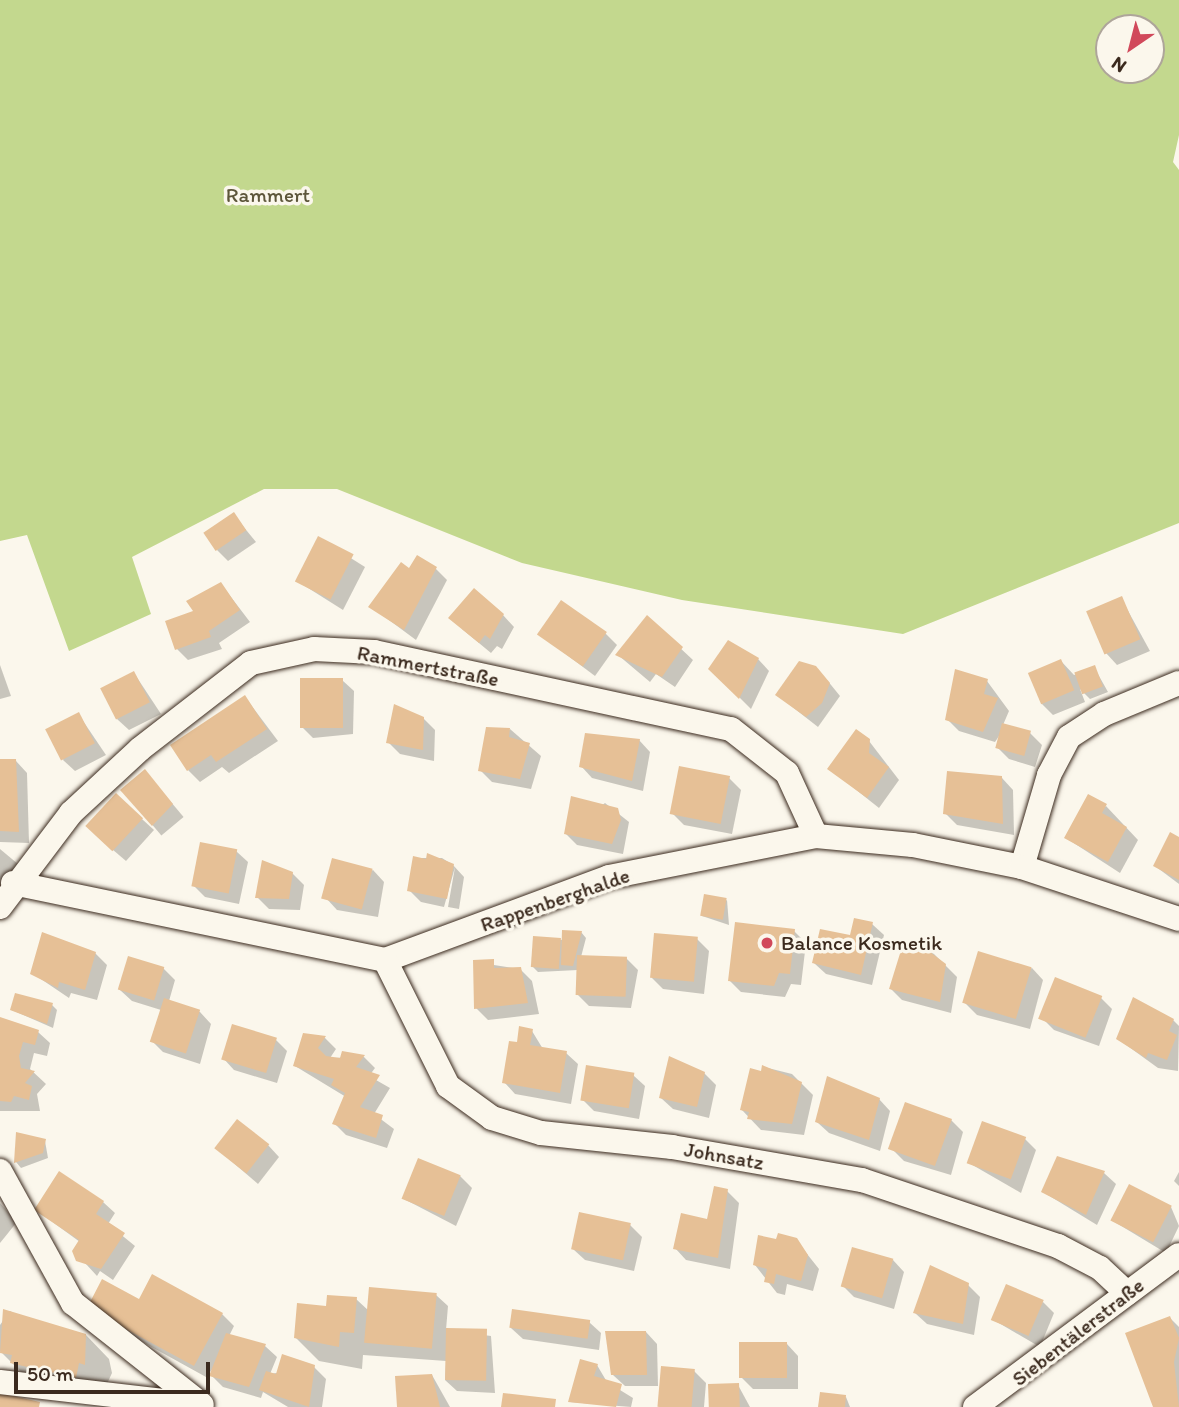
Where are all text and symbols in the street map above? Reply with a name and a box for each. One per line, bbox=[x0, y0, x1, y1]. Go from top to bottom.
north arrow bbox=[1095, 14, 1165, 84]
text: N bbox=[1107, 52, 1131, 78]
park label: Rammert bbox=[226, 182, 310, 208]
street label: Rammertstraße bbox=[355, 640, 501, 692]
street label: Rappenberghalde bbox=[477, 863, 633, 937]
place label: Balance Kosmetik bbox=[781, 930, 942, 956]
marker: Balance Kosmetik bbox=[759, 935, 775, 951]
street label: Johnsatz bbox=[682, 1137, 766, 1175]
street label: Siebentälerstraße bbox=[1007, 1273, 1149, 1391]
scale bar bbox=[18, 1348, 214, 1392]
text: 50 m bbox=[27, 1361, 73, 1386]

